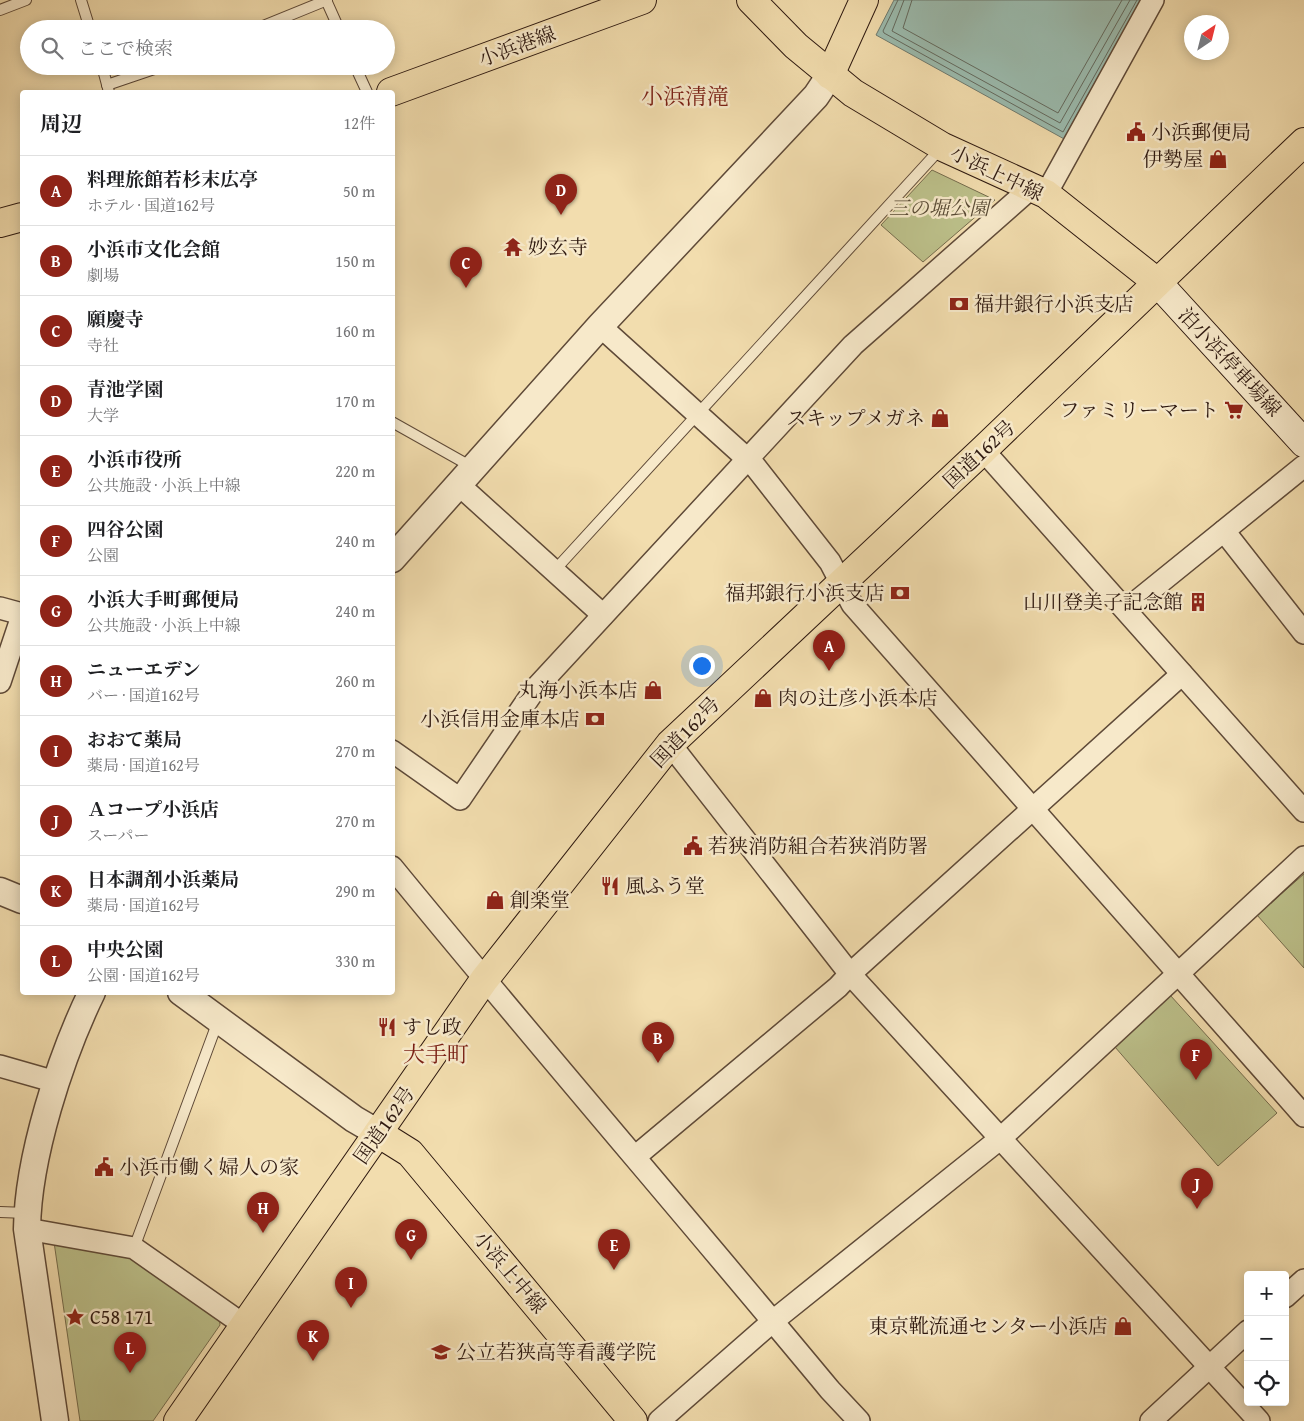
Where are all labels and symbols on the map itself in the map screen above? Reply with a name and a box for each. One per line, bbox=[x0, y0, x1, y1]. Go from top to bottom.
north arrow bbox=[1184, 15, 1229, 60]
street label: 小浜港線 bbox=[474, 18, 559, 73]
district label: 小浜清滝 bbox=[641, 80, 729, 112]
place label: 小浜郵便局 bbox=[1151, 117, 1251, 146]
public building icon: 小浜郵便局 bbox=[1125, 121, 1147, 143]
street label: 小浜上中線 bbox=[946, 138, 1049, 208]
place label: 伊勢屋 bbox=[1143, 144, 1203, 173]
shop icon: 伊勢屋 bbox=[1207, 148, 1229, 170]
pin: D bbox=[545, 174, 577, 215]
park label: 三の堀公園 bbox=[889, 193, 992, 222]
place label: 妙玄寺 bbox=[528, 232, 588, 261]
temple icon: 妙玄寺 bbox=[502, 236, 524, 258]
pin: C bbox=[450, 247, 482, 288]
place label: 福井銀行小浜支店 bbox=[974, 289, 1134, 318]
bank icon: 福井銀行小浜支店 bbox=[948, 293, 970, 315]
street label: 泊小浜停車場線 bbox=[1172, 301, 1289, 423]
place label: ファミリーマート bbox=[1059, 395, 1219, 424]
supermarket icon: ファミリーマート bbox=[1223, 399, 1245, 421]
place label: スキップメガネ bbox=[786, 403, 925, 432]
shop icon: スキップメガネ bbox=[929, 407, 951, 429]
street label: 国道162号 bbox=[936, 413, 1021, 495]
place label: 福邦銀行小浜支店 bbox=[725, 578, 885, 607]
bank icon: 福邦銀行小浜支店 bbox=[889, 582, 911, 604]
place label: 山川登美子記念館 bbox=[1023, 587, 1183, 616]
building icon: 山川登美子記念館 bbox=[1187, 591, 1209, 613]
pin: A bbox=[813, 630, 845, 671]
your location bbox=[689, 653, 715, 679]
place label: 丸海小浜本店 bbox=[518, 675, 638, 704]
shop icon: 丸海小浜本店 bbox=[642, 679, 664, 701]
place label: 肉の辻彦小浜本店 bbox=[778, 683, 938, 712]
shop icon: 肉の辻彦小浜本店 bbox=[752, 687, 774, 709]
street label: 国道162号 bbox=[643, 690, 726, 774]
place label: 小浜信用金庫本店 bbox=[420, 704, 580, 733]
bank icon: 小浜信用金庫本店 bbox=[584, 708, 606, 730]
place label: 若狭消防組合若狭消防署 bbox=[708, 831, 928, 860]
public building icon: 若狭消防組合若狭消防署 bbox=[682, 835, 704, 857]
place label: 風ふう堂 bbox=[625, 871, 705, 900]
restaurant icon: 風ふう堂 bbox=[599, 875, 621, 897]
place label: 創楽堂 bbox=[510, 885, 570, 914]
shop icon: 創楽堂 bbox=[484, 889, 506, 911]
place label: すし政 bbox=[402, 1012, 462, 1041]
restaurant icon: すし政 bbox=[376, 1016, 398, 1038]
pin: B bbox=[642, 1022, 674, 1063]
district label: 大手町 bbox=[403, 1038, 469, 1070]
pin: F bbox=[1180, 1039, 1212, 1080]
street label: 国道162号 bbox=[346, 1080, 421, 1169]
place label: 小浜市働く婦人の家 bbox=[119, 1152, 299, 1181]
public building icon: 小浜市働く婦人の家 bbox=[93, 1156, 115, 1178]
pin: J bbox=[1181, 1168, 1213, 1209]
pin: H bbox=[247, 1192, 279, 1233]
pin: G bbox=[395, 1219, 427, 1260]
street label: 小浜上中線 bbox=[467, 1224, 554, 1319]
pin: E bbox=[598, 1229, 630, 1270]
pin: I bbox=[335, 1267, 367, 1308]
place label: C58 171 bbox=[90, 1302, 153, 1331]
place icon: C58 171 bbox=[64, 1306, 86, 1328]
place label: 東京靴流通センター小浜店 bbox=[869, 1311, 1108, 1340]
shop icon: 東京靴流通センター小浜店 bbox=[1112, 1315, 1134, 1337]
pin: K bbox=[297, 1320, 329, 1361]
pin: L bbox=[114, 1332, 146, 1373]
place label: 公立若狭高等看護学院 bbox=[456, 1337, 656, 1366]
school or university icon: 公立若狭高等看護学院 bbox=[430, 1341, 452, 1363]

